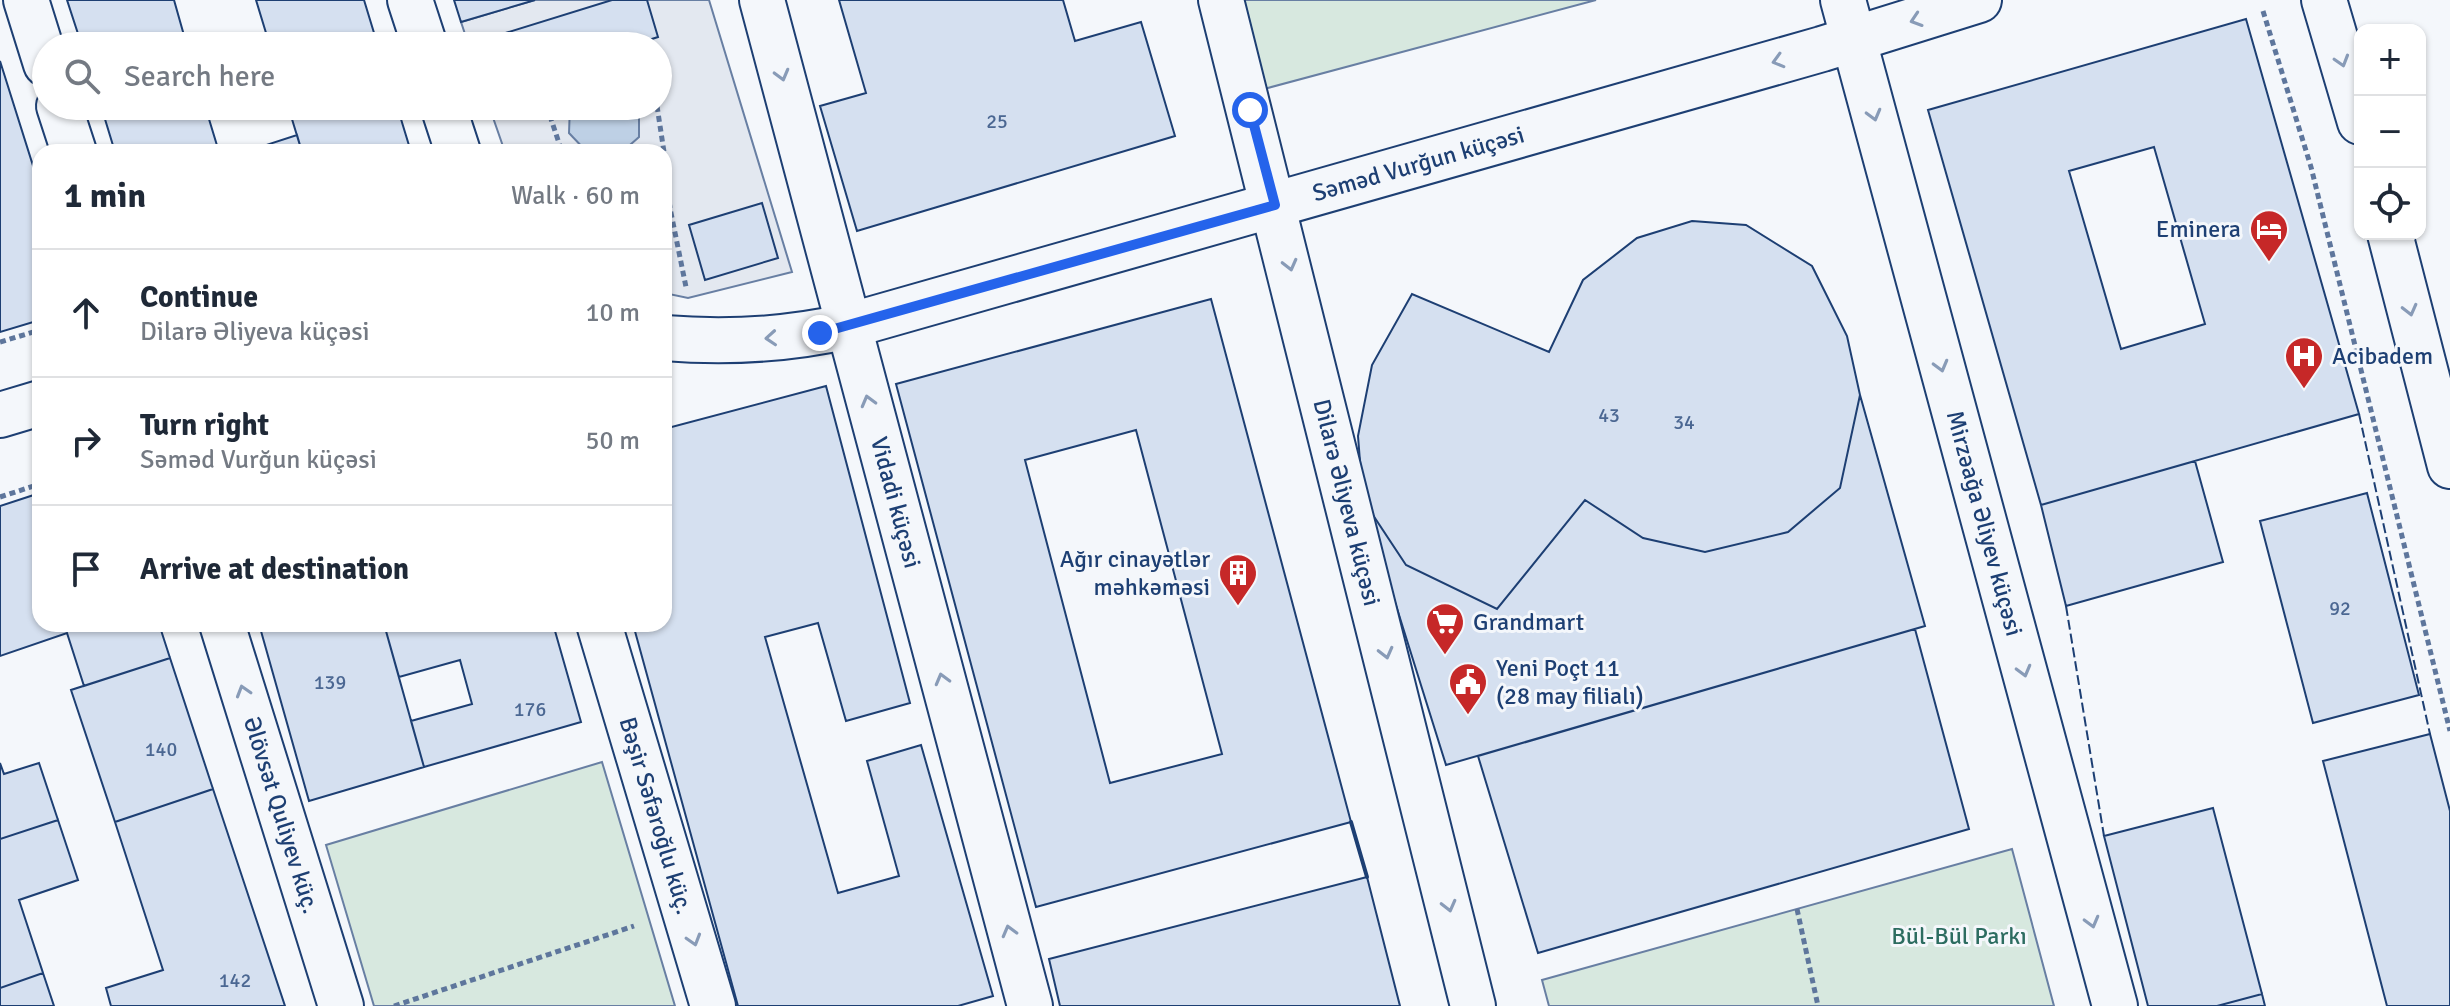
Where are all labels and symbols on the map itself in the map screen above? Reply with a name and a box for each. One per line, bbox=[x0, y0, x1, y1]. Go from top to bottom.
one-way arrow bbox=[1910, 10, 1924, 26]
one-way arrow bbox=[1772, 52, 1786, 68]
one-way arrow bbox=[2333, 54, 2349, 68]
one-way arrow bbox=[772, 68, 789, 82]
route start bbox=[1232, 92, 1268, 128]
one-way arrow bbox=[1864, 107, 1881, 121]
house number: 25 bbox=[986, 109, 1008, 134]
street label: Səməd Vurğun küçəsi bbox=[1309, 119, 1528, 208]
hotel icon: Eminera bbox=[2248, 208, 2290, 263]
place label: Eminera bbox=[2156, 214, 2241, 244]
one-way arrow bbox=[1281, 258, 1298, 272]
one-way arrow bbox=[2400, 302, 2417, 316]
route end bbox=[802, 315, 838, 351]
one-way arrow bbox=[764, 329, 777, 346]
hospital icon: Acibadem bbox=[2283, 335, 2325, 390]
place label: Acibadem bbox=[2332, 341, 2433, 371]
one-way arrow bbox=[1932, 358, 1949, 372]
one-way arrow bbox=[861, 395, 877, 409]
street label: Dilarə Əliyeva küçəsi bbox=[1307, 396, 1387, 609]
house number: 43 bbox=[1598, 403, 1620, 428]
street label: Mirzəağa Əliyev küçəsi bbox=[1940, 407, 2029, 639]
house number: 34 bbox=[1673, 410, 1695, 435]
street label: Vidadi küçəsi bbox=[864, 434, 928, 571]
place label: Ağır cinayətlər məhkəməsi bbox=[1060, 544, 1210, 602]
building icon: Ağır cinayətlər məhkəməsi bbox=[1217, 552, 1259, 607]
house number: 92 bbox=[2329, 596, 2351, 621]
supermarket icon: Grandmart bbox=[1424, 601, 1466, 656]
place label: Grandmart bbox=[1473, 607, 1584, 637]
one-way arrow bbox=[1377, 646, 1394, 660]
place label: Yeni Poçt 11 (28 may filialı) bbox=[1496, 653, 1644, 711]
public building icon: Yeni Poçt 11 (28 may filialı) bbox=[1447, 661, 1489, 716]
one-way arrow bbox=[2015, 663, 2031, 677]
house number: 139 bbox=[314, 670, 346, 695]
one-way arrow bbox=[935, 673, 952, 687]
one-way arrow bbox=[236, 685, 252, 699]
house number: 176 bbox=[514, 697, 546, 722]
street label: Əlövsət Quliyev küç. bbox=[237, 713, 326, 917]
street label: Bəşir Səfəroğlu küç. bbox=[613, 714, 700, 918]
house number: 140 bbox=[145, 737, 177, 762]
one-way arrow bbox=[1439, 898, 1456, 912]
one-way arrow bbox=[2082, 914, 2099, 928]
park label: Bül-Bül Parkı bbox=[1891, 921, 2027, 951]
one-way arrow bbox=[1002, 924, 1019, 938]
one-way arrow bbox=[685, 933, 701, 947]
house number: 142 bbox=[219, 968, 251, 993]

